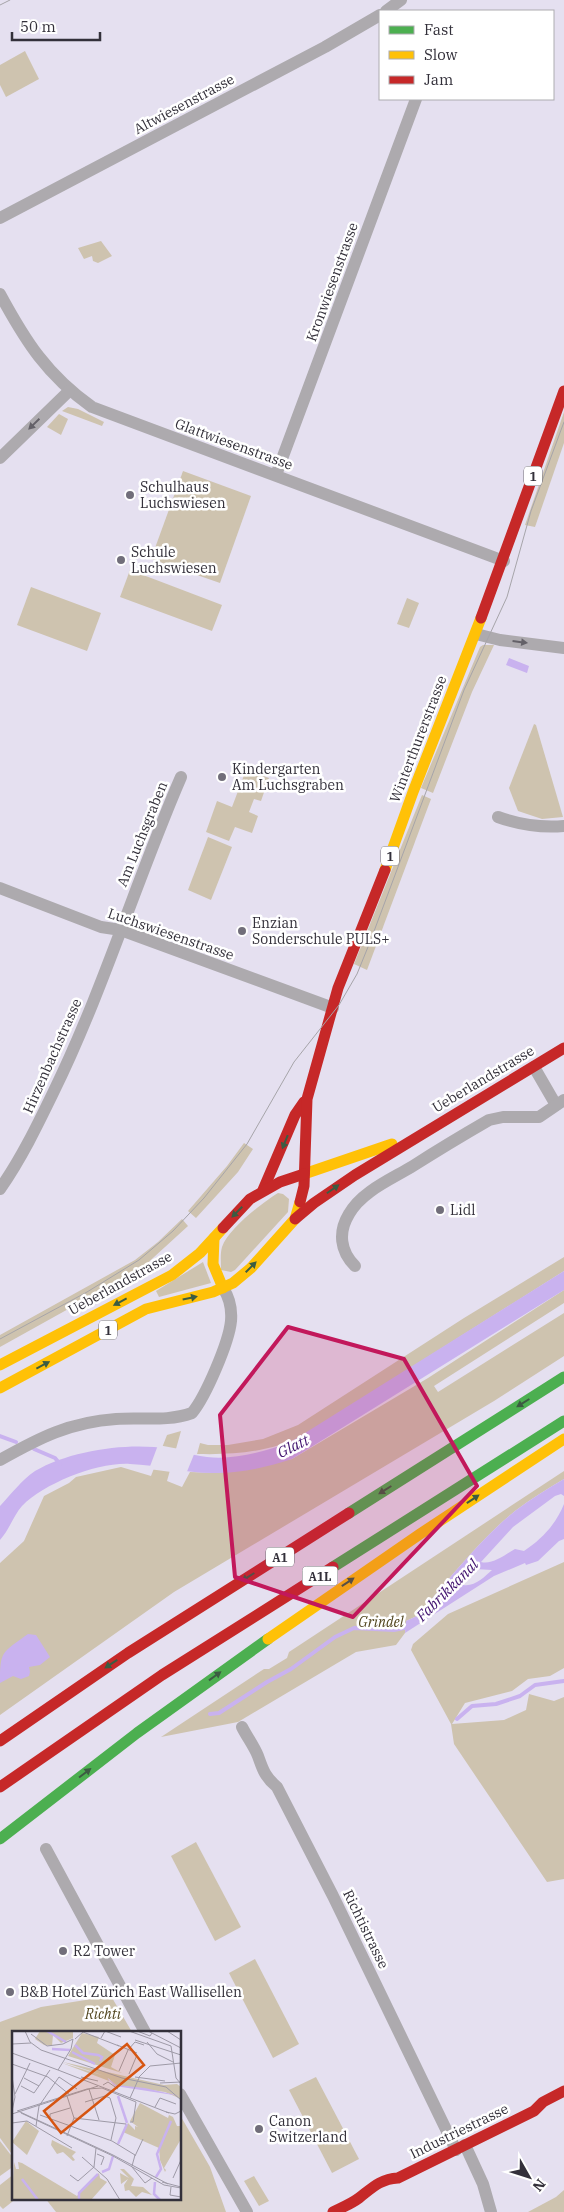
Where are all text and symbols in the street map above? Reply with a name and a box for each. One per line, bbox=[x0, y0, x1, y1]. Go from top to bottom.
scale bar bbox=[12, 10, 100, 42]
legend bbox=[379, 10, 554, 100]
text: 50 m bbox=[20, 17, 56, 36]
text: Fast bbox=[424, 20, 454, 39]
text: Slow bbox=[424, 45, 458, 64]
street label: Altwiesenstrasse bbox=[131, 70, 237, 138]
text: Jam bbox=[424, 70, 453, 89]
street label: Kronwiesenstrasse bbox=[302, 220, 362, 344]
street label: Glattwiesenstrasse bbox=[173, 414, 295, 474]
one-way arrow bbox=[29, 418, 41, 430]
road number: 1 bbox=[524, 466, 542, 486]
place label: Schulhaus Luchswiesen bbox=[140, 478, 226, 512]
marker: Schulhaus Luchswiesen bbox=[124, 489, 136, 501]
place label: Schule Luchswiesen bbox=[131, 543, 217, 577]
marker: Schule Luchswiesen bbox=[115, 554, 127, 566]
one-way arrow bbox=[512, 638, 528, 646]
street label: Winterthurerstrasse bbox=[386, 673, 450, 805]
place label: Kindergarten Am Luchsgraben bbox=[232, 760, 344, 794]
marker: Kindergarten Am Luchsgraben bbox=[216, 771, 228, 783]
street label: Am Luchsgraben bbox=[113, 779, 171, 889]
road number: 1 bbox=[381, 846, 399, 866]
street label: Luchswiesenstrasse bbox=[106, 904, 236, 964]
place label: Enzian Sonderschule PULS+ bbox=[252, 914, 390, 948]
marker: Enzian Sonderschule PULS+ bbox=[236, 925, 248, 937]
street label: Hirzenbachstrasse bbox=[19, 996, 85, 1116]
street label: Ueberlandstrasse bbox=[429, 1042, 537, 1116]
one-way arrow bbox=[280, 1135, 288, 1149]
one-way arrow bbox=[326, 1184, 340, 1194]
place label: Lidl bbox=[450, 1201, 475, 1219]
marker: Lidl bbox=[434, 1204, 446, 1216]
one-way arrow bbox=[231, 1206, 243, 1218]
street label: Ueberlandstrasse bbox=[65, 1247, 175, 1319]
one-way arrow bbox=[245, 1261, 257, 1273]
one-way arrow bbox=[182, 1293, 198, 1301]
one-way arrow bbox=[112, 1298, 127, 1306]
road number: 1 bbox=[99, 1320, 117, 1340]
one-way arrow bbox=[36, 1361, 50, 1369]
one-way arrow bbox=[516, 1399, 529, 1408]
water label: Glatt bbox=[274, 1430, 313, 1462]
one-way arrow bbox=[379, 1486, 392, 1495]
one-way arrow bbox=[466, 1494, 479, 1504]
road number: A1 bbox=[266, 1548, 294, 1566]
water label: Fabrikkanal bbox=[411, 1554, 483, 1626]
road number: A1L bbox=[302, 1566, 338, 1585]
one-way arrow bbox=[242, 1572, 255, 1582]
one-way arrow bbox=[341, 1577, 355, 1587]
park label: Grindel bbox=[358, 1613, 405, 1631]
one-way arrow bbox=[104, 1660, 118, 1669]
one-way arrow bbox=[208, 1670, 221, 1681]
one-way arrow bbox=[78, 1767, 91, 1778]
street label: Richtistrasse bbox=[339, 1887, 393, 1971]
place label: R2 Tower bbox=[73, 1942, 136, 1960]
marker: R2 Tower bbox=[57, 1945, 69, 1957]
place label: B&B Hotel Zürich East Wallisellen bbox=[20, 1983, 242, 2001]
marker: B&B Hotel Zürich East Wallisellen bbox=[4, 1986, 16, 1998]
park label: Richti bbox=[84, 2005, 122, 2023]
inset map bbox=[12, 2031, 181, 2200]
street label: Industriestrasse bbox=[407, 2099, 511, 2163]
place label: Canon Switzerland bbox=[269, 2112, 348, 2146]
marker: Canon Switzerland bbox=[253, 2123, 265, 2135]
north arrow bbox=[504, 2152, 554, 2202]
text: N bbox=[529, 2175, 550, 2195]

